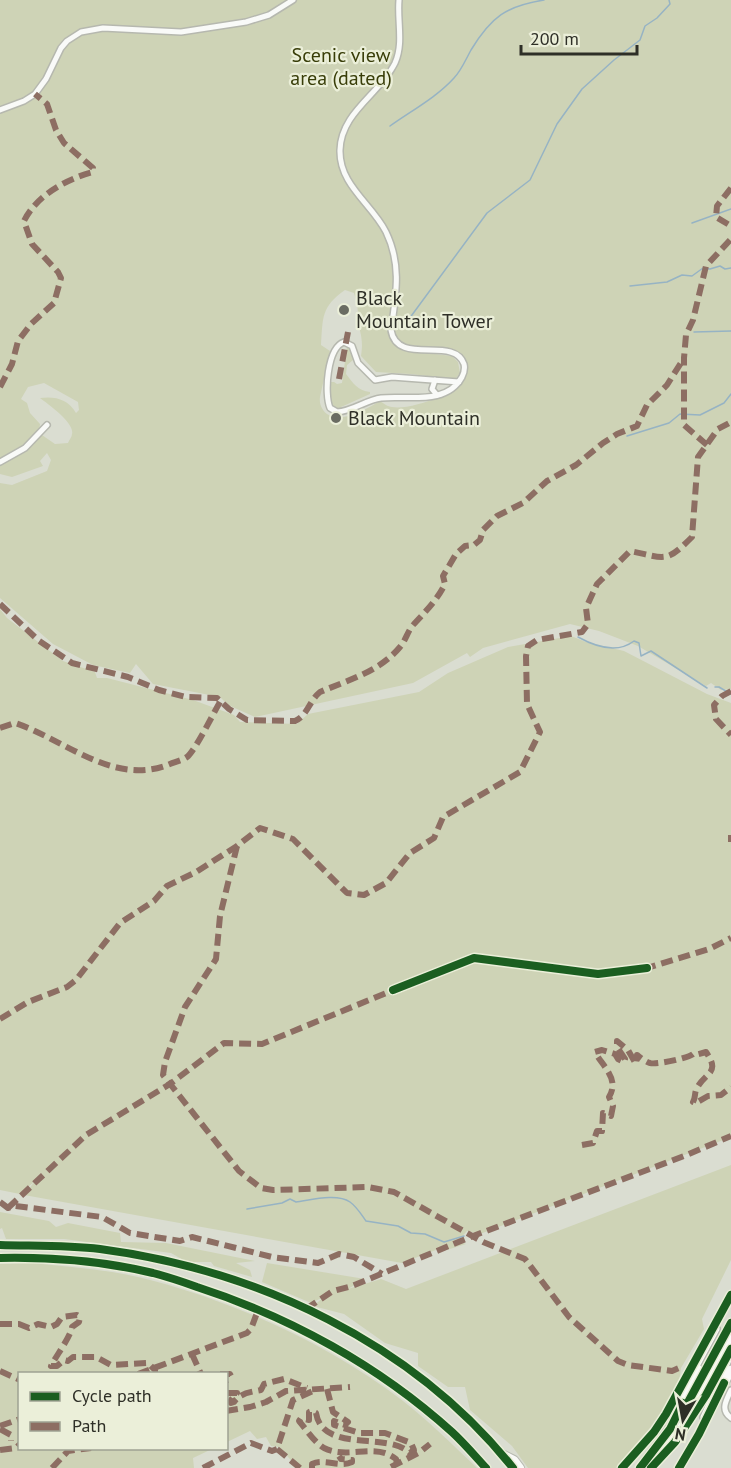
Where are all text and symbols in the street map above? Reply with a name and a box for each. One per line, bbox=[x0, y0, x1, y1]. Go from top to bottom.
scale bar bbox=[521, 18, 636, 56]
text: 200 m bbox=[530, 27, 579, 50]
park label: Scenic view area (dated) bbox=[290, 42, 392, 91]
place label: Black Mountain Tower bbox=[356, 285, 493, 334]
marker: Black Mountain Tower bbox=[337, 303, 351, 317]
place label: Black Mountain bbox=[348, 405, 480, 431]
marker: Black Mountain bbox=[329, 411, 343, 425]
legend bbox=[18, 1372, 228, 1450]
text: Cycle path bbox=[72, 1384, 152, 1407]
north arrow bbox=[653, 1390, 713, 1450]
text: Path bbox=[72, 1414, 106, 1437]
text: N bbox=[673, 1424, 687, 1446]

